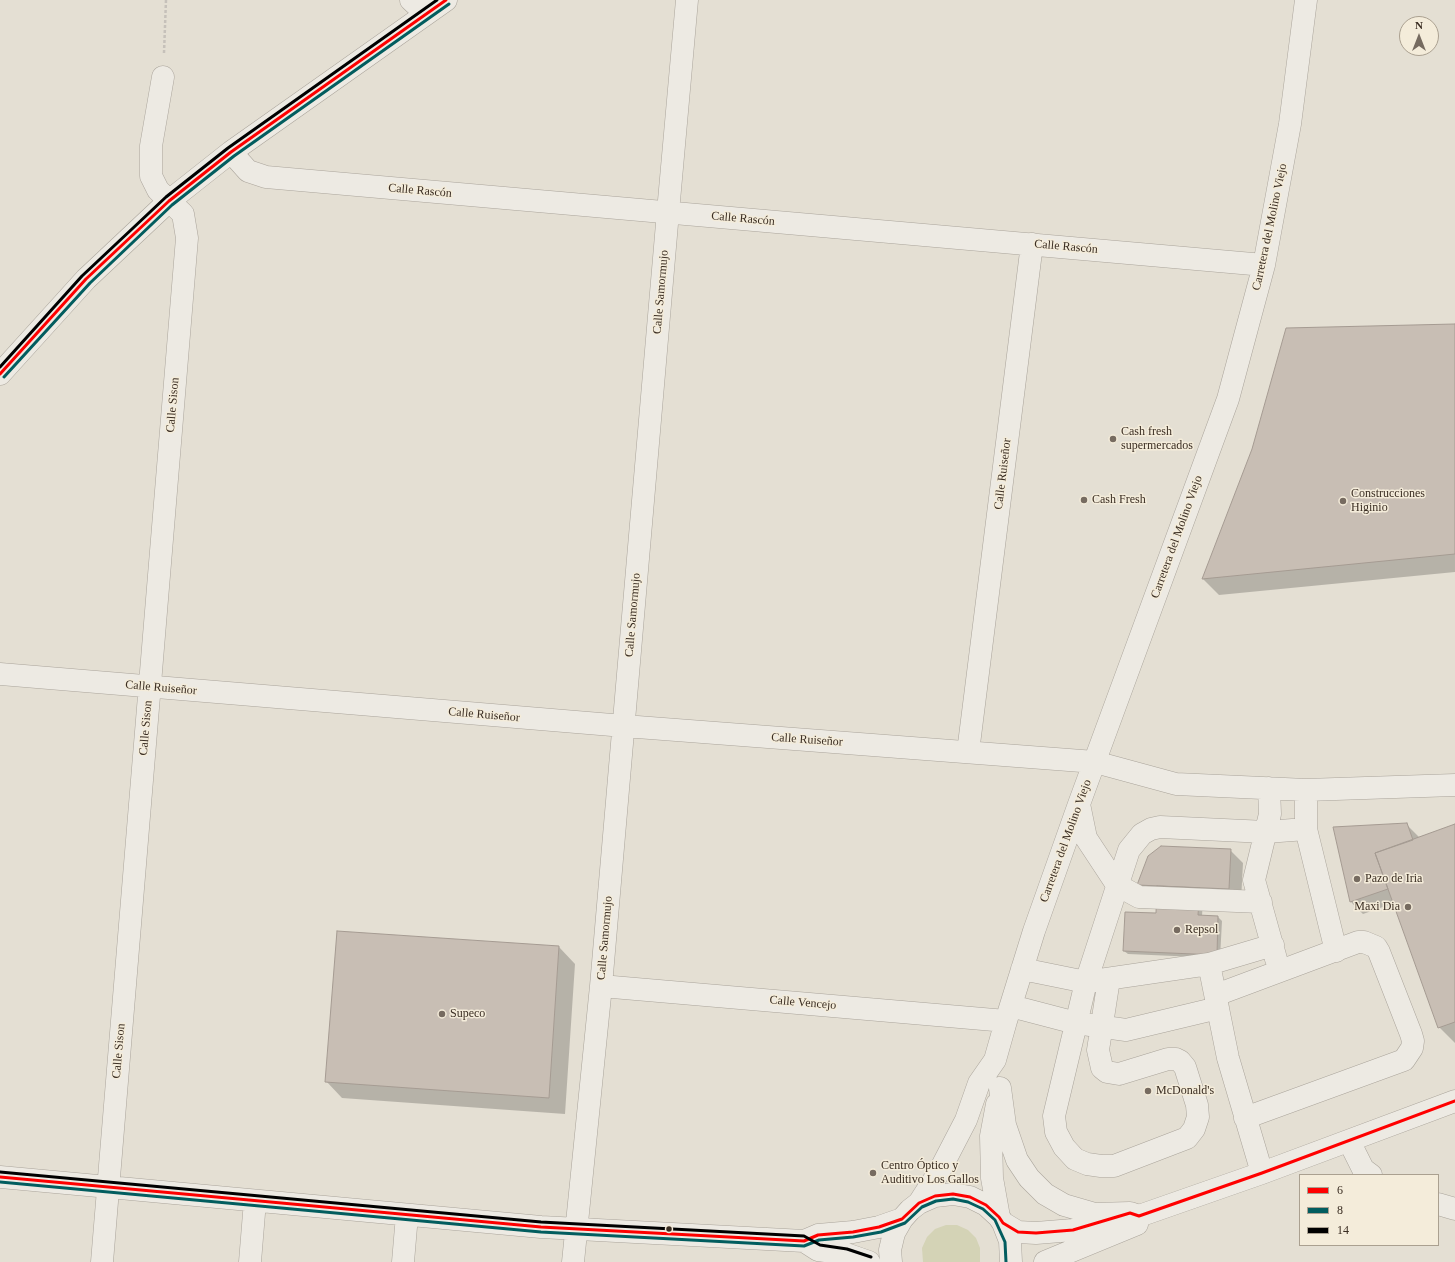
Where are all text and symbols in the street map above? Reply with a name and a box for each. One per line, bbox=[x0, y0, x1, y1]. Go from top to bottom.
north arrow bbox=[1399, 16, 1439, 56]
text: N bbox=[1415, 19, 1423, 31]
street label: Carretera del Molino Viejo bbox=[1249, 162, 1291, 292]
street label: Calle Rascón bbox=[388, 181, 452, 201]
street label: Calle Rascón bbox=[711, 209, 775, 229]
street label: Calle Rascón bbox=[1034, 237, 1098, 257]
street label: Calle Samormujo bbox=[650, 249, 672, 335]
street label: Calle Sison bbox=[163, 377, 183, 433]
place label: Cash fresh supermercados bbox=[1121, 425, 1193, 453]
marker: Cash fresh supermercados bbox=[1108, 434, 1118, 444]
street label: Calle Ruiseñor bbox=[991, 438, 1015, 510]
street label: Carretera del Molino Viejo bbox=[1148, 474, 1206, 600]
place label: Construcciones Higinio bbox=[1351, 487, 1425, 515]
place label: Cash Fresh bbox=[1092, 493, 1146, 507]
marker: Cash Fresh bbox=[1079, 495, 1089, 505]
marker: Construcciones Higinio bbox=[1338, 496, 1348, 506]
street label: Calle Samormujo bbox=[622, 572, 644, 658]
street label: Calle Ruiseñor bbox=[125, 678, 197, 698]
street label: Calle Sison bbox=[136, 700, 156, 756]
street label: Calle Ruiseñor bbox=[448, 705, 520, 725]
street label: Calle Ruiseñor bbox=[771, 730, 843, 750]
street label: Carretera del Molino Viejo bbox=[1037, 778, 1095, 904]
place label: Pazo de Iria bbox=[1365, 872, 1422, 886]
marker: Pazo de Iria bbox=[1352, 874, 1362, 884]
street label: Calle Samormujo bbox=[594, 895, 616, 981]
place label: Maxi Dia bbox=[1354, 900, 1400, 914]
marker: Maxi Dia bbox=[1403, 902, 1413, 912]
place label: Repsol bbox=[1185, 923, 1218, 937]
marker: Repsol bbox=[1172, 925, 1182, 935]
street label: Calle Vencejo bbox=[769, 993, 837, 1013]
place label: Supeco bbox=[450, 1007, 485, 1021]
marker: Supeco bbox=[437, 1009, 447, 1019]
street label: Calle Sison bbox=[109, 1023, 129, 1079]
place label: McDonald's bbox=[1156, 1084, 1214, 1098]
marker: McDonald's bbox=[1143, 1086, 1153, 1096]
place label: Centro Óptico y Auditivo Los Gallos bbox=[881, 1159, 979, 1187]
marker: Centro Óptico y Auditivo Los Gallos bbox=[868, 1168, 878, 1178]
legend bbox=[1299, 1174, 1439, 1246]
text: 6 bbox=[1337, 1183, 1343, 1197]
text: 8 bbox=[1337, 1203, 1343, 1217]
text: 14 bbox=[1337, 1223, 1349, 1237]
unlabelled marker bbox=[664, 1224, 674, 1234]

